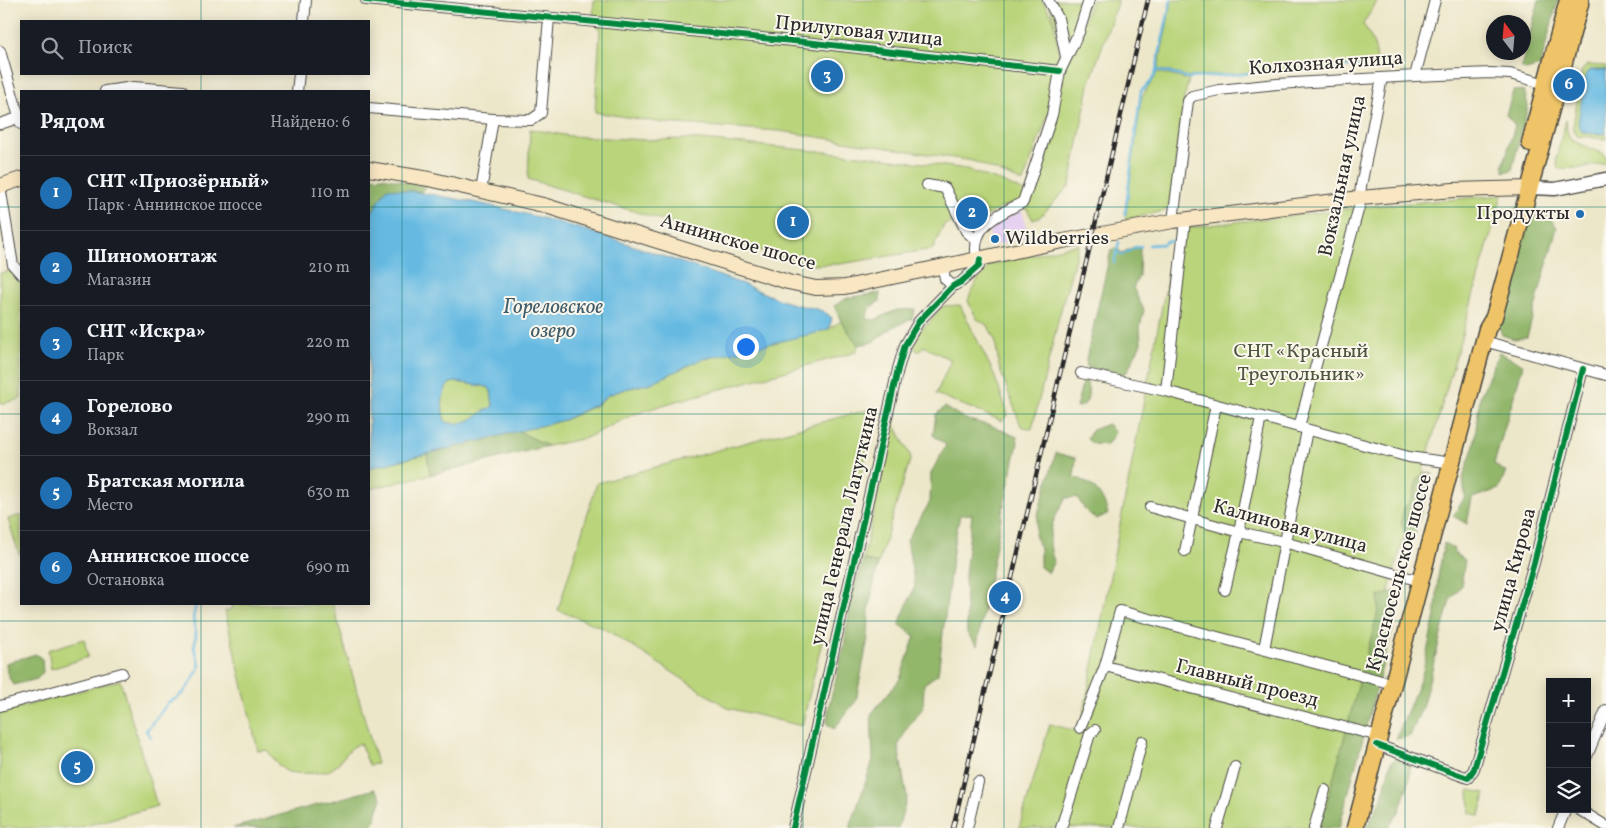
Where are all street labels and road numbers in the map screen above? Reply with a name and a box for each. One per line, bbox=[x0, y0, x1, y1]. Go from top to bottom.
street label: Прилуговая улица bbox=[774, 9, 944, 55]
street label: Колхозная улица bbox=[1248, 45, 1404, 83]
street label: Вокзальная улица bbox=[1312, 93, 1374, 259]
street label: Аннинское шоссе bbox=[657, 207, 819, 279]
street label: улица Генерала Лагуткина bbox=[804, 403, 886, 649]
street label: Красносельское шоссе bbox=[1360, 471, 1440, 675]
street label: Калиновая улица bbox=[1210, 493, 1370, 561]
street label: улица Кирова bbox=[1484, 505, 1544, 635]
street label: Главный проезд bbox=[1173, 653, 1321, 715]

